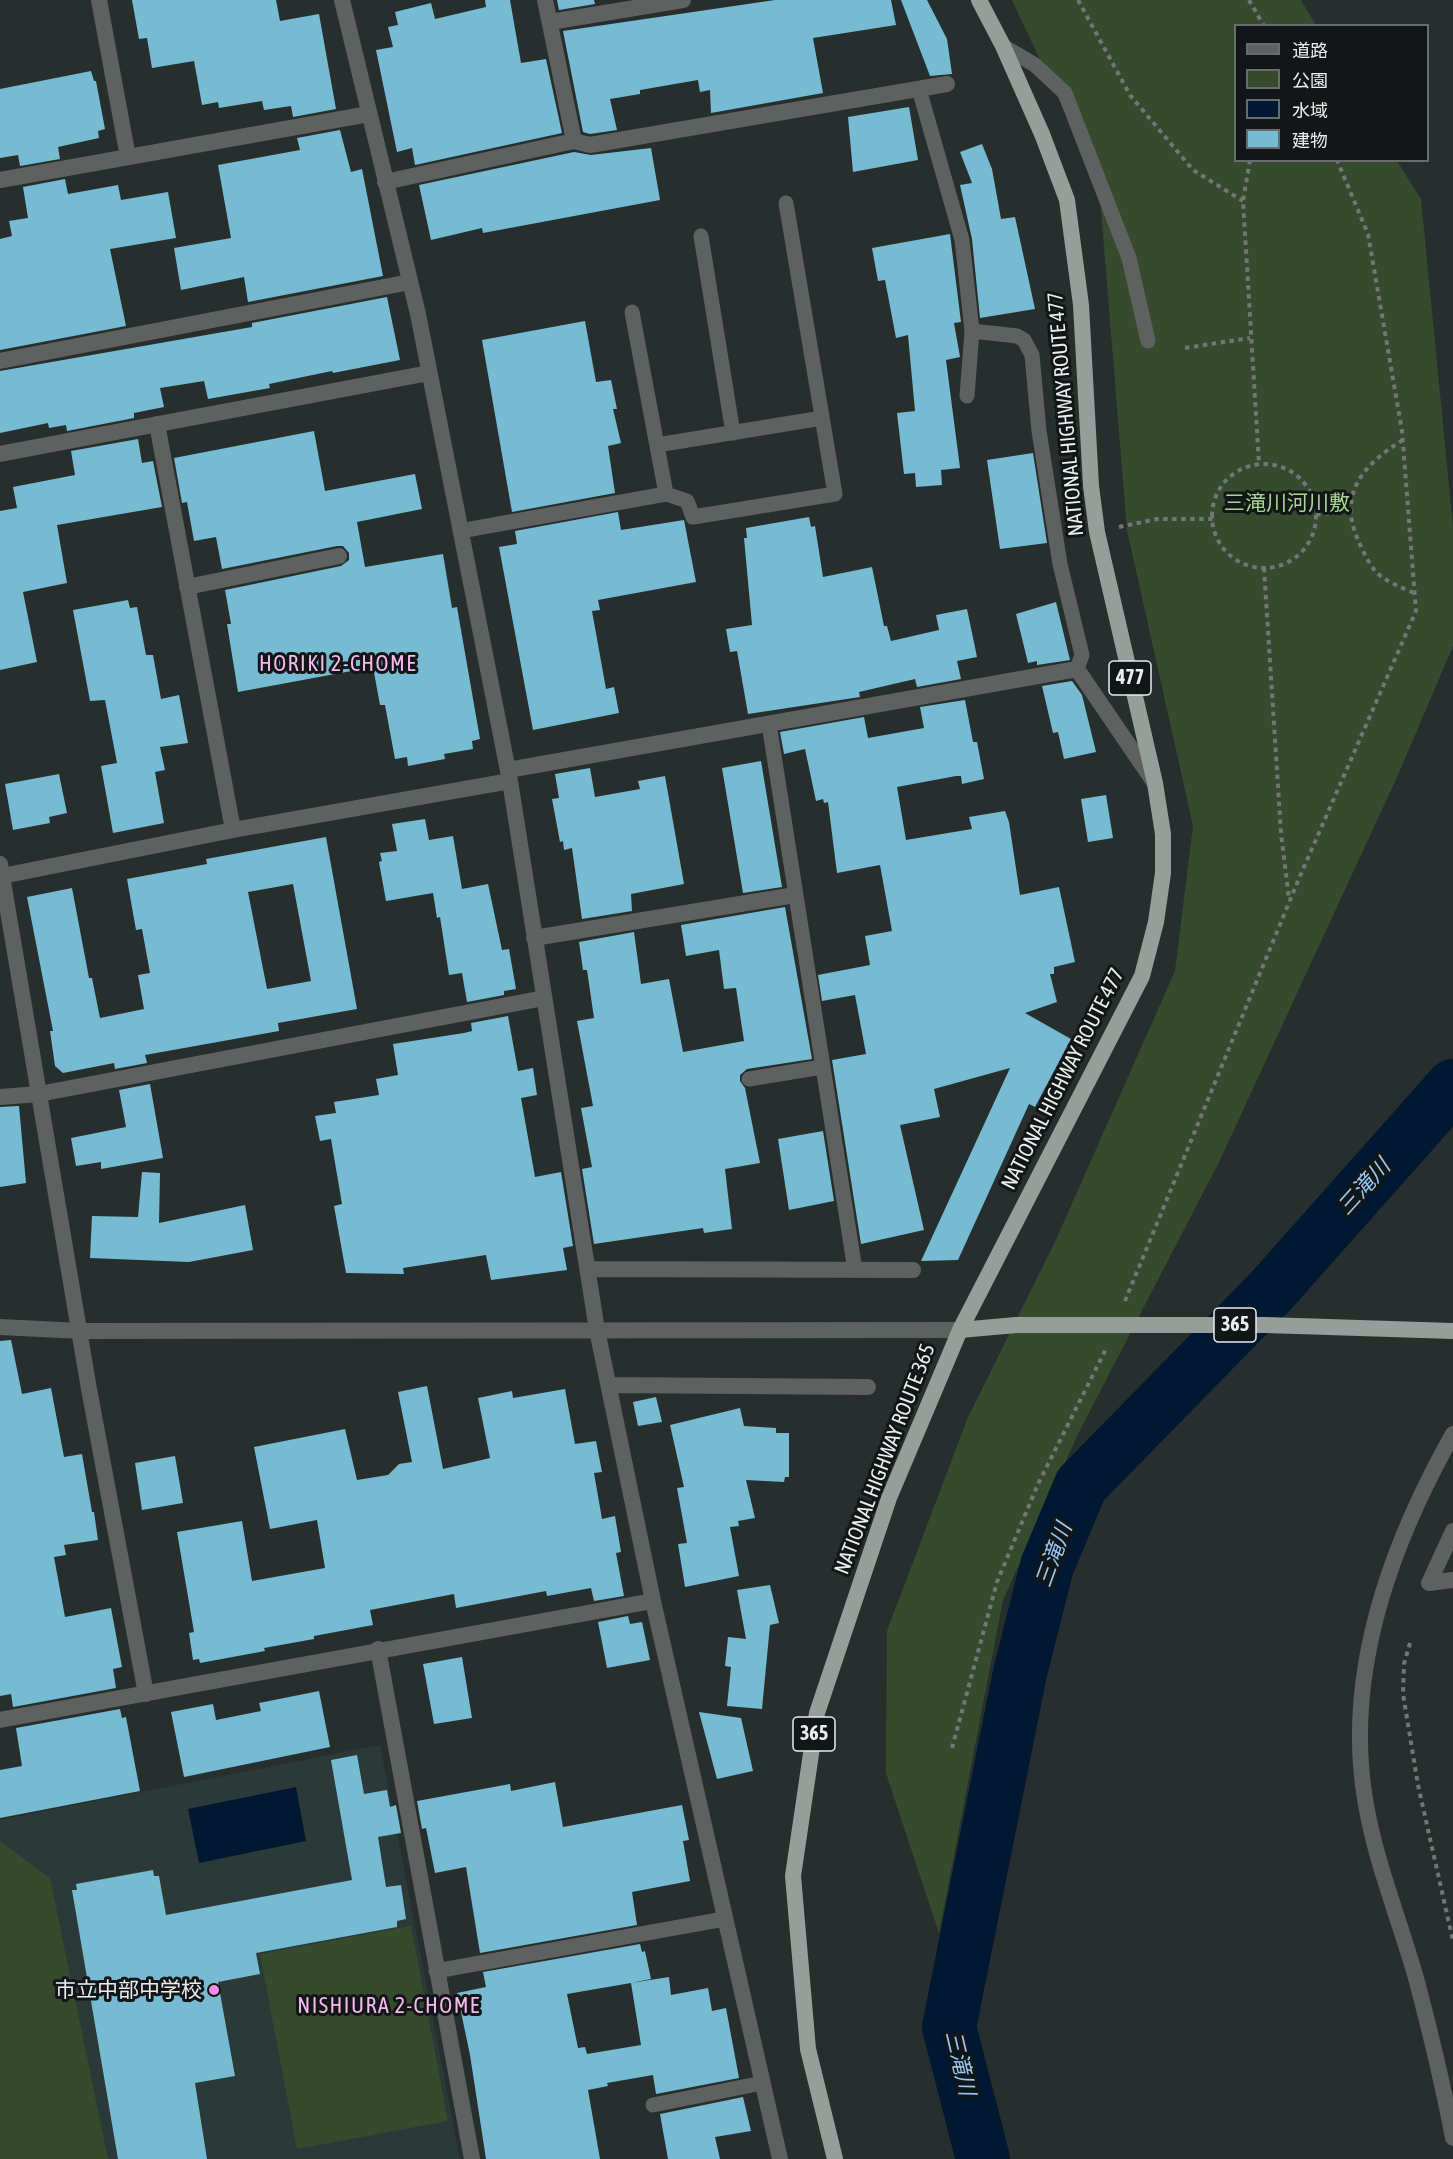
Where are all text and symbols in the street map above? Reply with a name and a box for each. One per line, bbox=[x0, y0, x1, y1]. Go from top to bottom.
legend bbox=[1234, 24, 1429, 162]
text: 道路 bbox=[1292, 40, 1328, 61]
text: 公園 bbox=[1292, 70, 1328, 91]
text: 水域 bbox=[1292, 100, 1328, 121]
text: 建物 bbox=[1292, 130, 1328, 151]
street label: NATIONAL HIGHWAY ROUTE 477 bbox=[1043, 291, 1089, 537]
park label: 三滝川河川敷 bbox=[1224, 490, 1350, 516]
district label: HORIKI 2-CHOME bbox=[259, 651, 417, 677]
road number: 477 bbox=[1109, 661, 1151, 695]
street label: NATIONAL HIGHWAY ROUTE 477 bbox=[996, 964, 1130, 1194]
water label: 三滝川 bbox=[1332, 1154, 1396, 1220]
road number: 365 bbox=[1214, 1308, 1256, 1342]
street label: NATIONAL HIGHWAY ROUTE 365 bbox=[829, 1340, 941, 1578]
water label: 三滝川 bbox=[1030, 1519, 1078, 1591]
road number: 365 bbox=[793, 1717, 835, 1751]
place label: 市立中部中学校 bbox=[55, 1977, 202, 2003]
marker: 市立中部中学校 bbox=[207, 1983, 221, 1997]
district label: NISHIURA 2-CHOME bbox=[297, 1993, 481, 2019]
water label: 三滝川 bbox=[940, 2028, 980, 2098]

